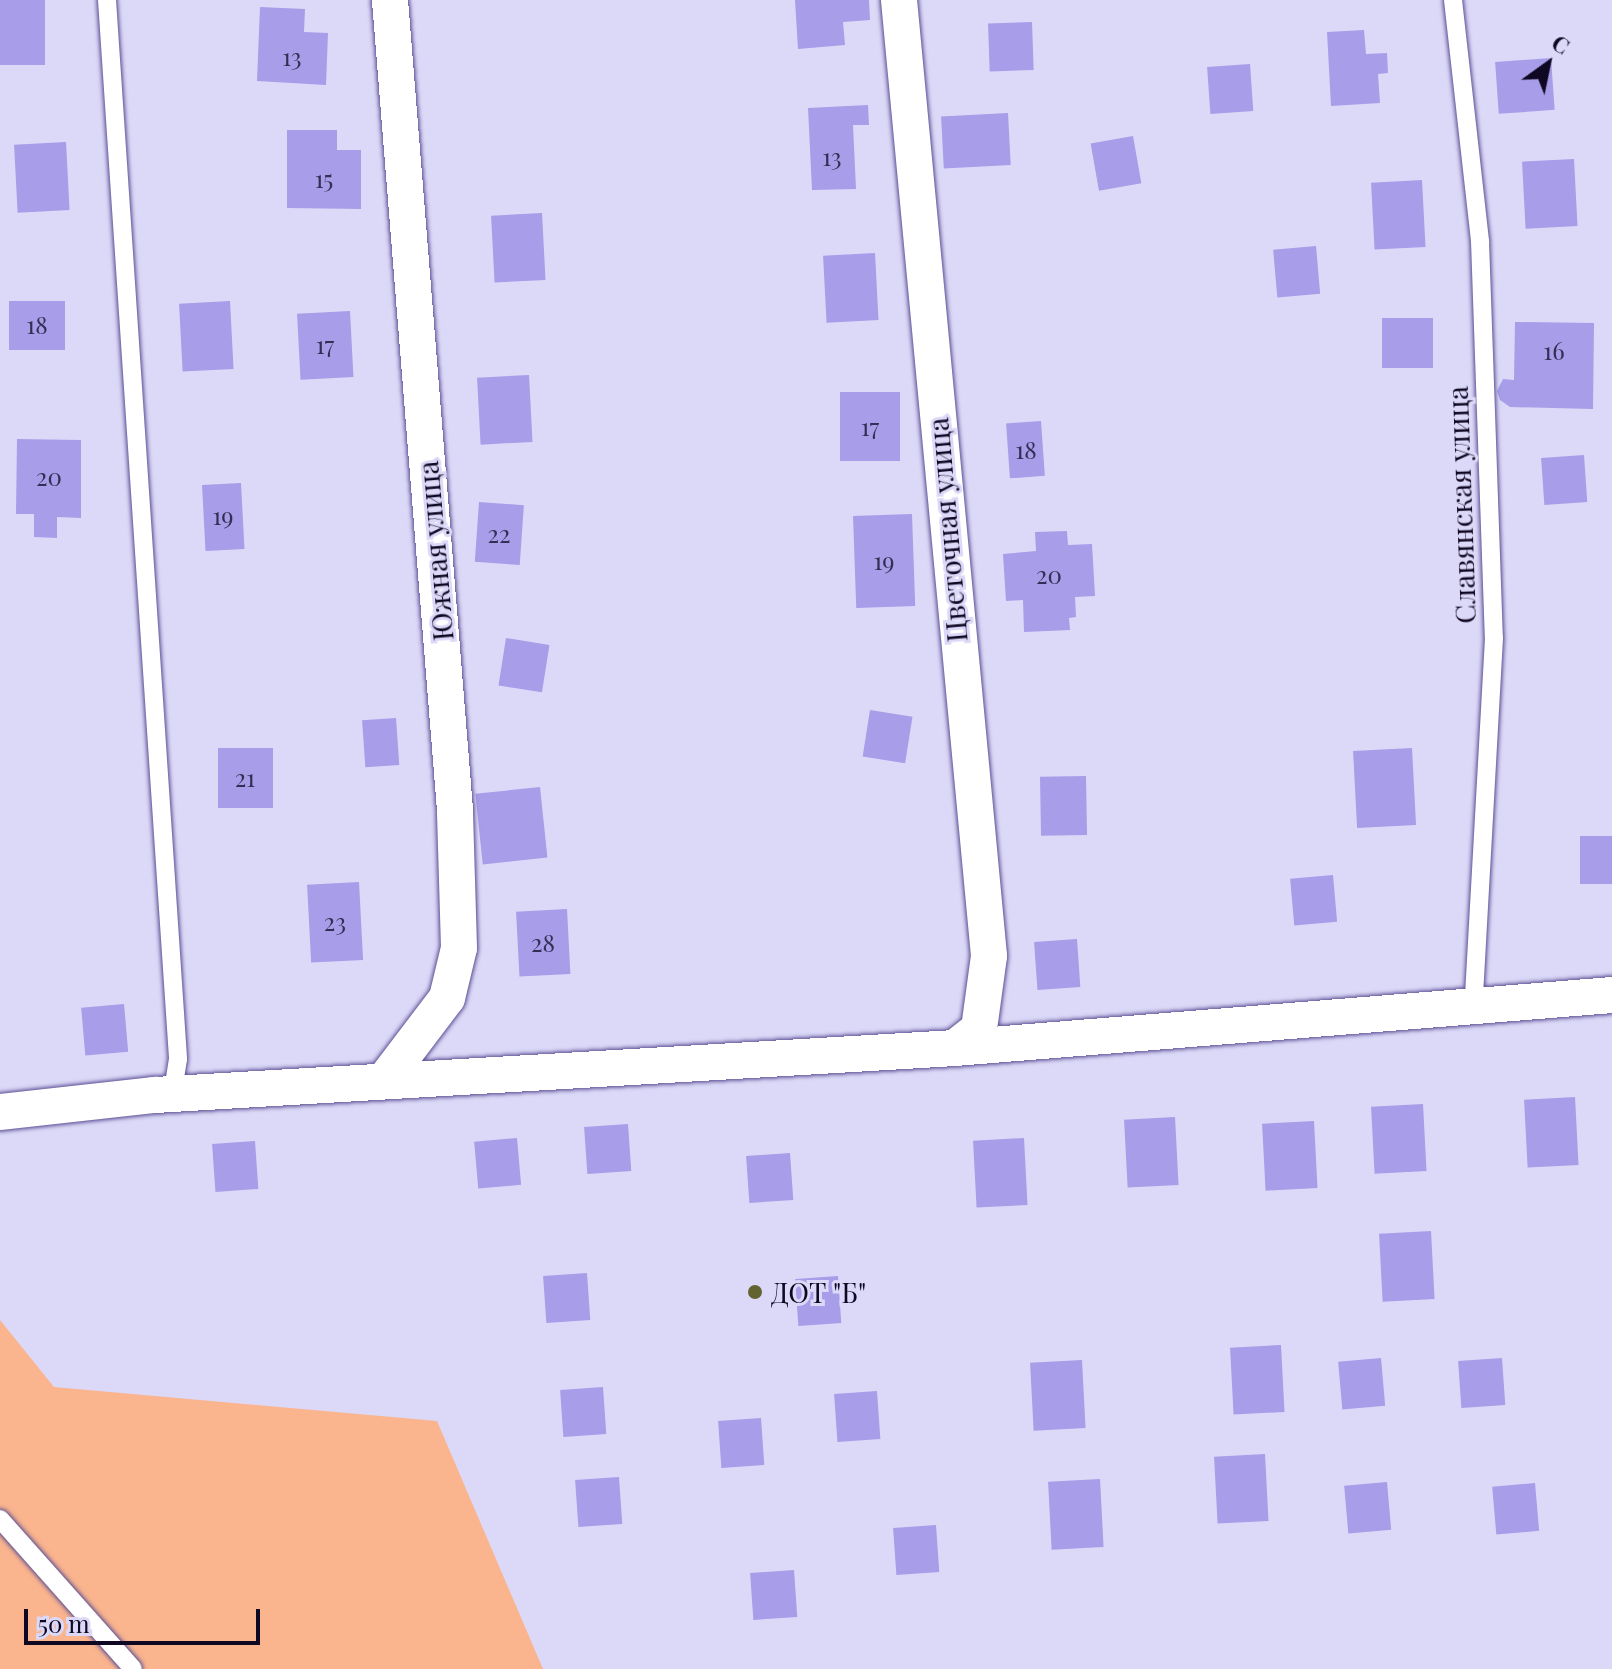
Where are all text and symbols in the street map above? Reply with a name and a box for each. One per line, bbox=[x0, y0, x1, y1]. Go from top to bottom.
north arrow bbox=[1508, 24, 1588, 104]
text: С bbox=[1546, 27, 1576, 61]
house number: 13 bbox=[282, 43, 302, 71]
house number: 13 bbox=[822, 143, 842, 171]
house number: 15 bbox=[315, 165, 333, 193]
house number: 18 bbox=[26, 311, 48, 339]
house number: 17 bbox=[316, 331, 334, 359]
house number: 16 bbox=[1543, 337, 1565, 365]
street label: Славянская улица bbox=[1440, 386, 1482, 624]
house number: 17 bbox=[861, 413, 879, 441]
street label: Цветочная улица bbox=[920, 416, 974, 644]
house number: 18 bbox=[1015, 436, 1037, 464]
street label: Южная улица bbox=[410, 460, 460, 642]
house number: 20 bbox=[36, 463, 62, 491]
house number: 19 bbox=[212, 502, 234, 530]
house number: 22 bbox=[488, 520, 510, 548]
house number: 19 bbox=[873, 547, 895, 575]
house number: 20 bbox=[1036, 561, 1062, 589]
house number: 21 bbox=[235, 764, 255, 792]
house number: 23 bbox=[324, 908, 346, 936]
house number: 28 bbox=[531, 929, 555, 957]
place label: ДОТ "Б" bbox=[771, 1275, 867, 1309]
marker: ДОТ "Б" bbox=[746, 1283, 764, 1301]
scale bar bbox=[28, 1593, 264, 1643]
text: 50 m bbox=[38, 1607, 90, 1639]

